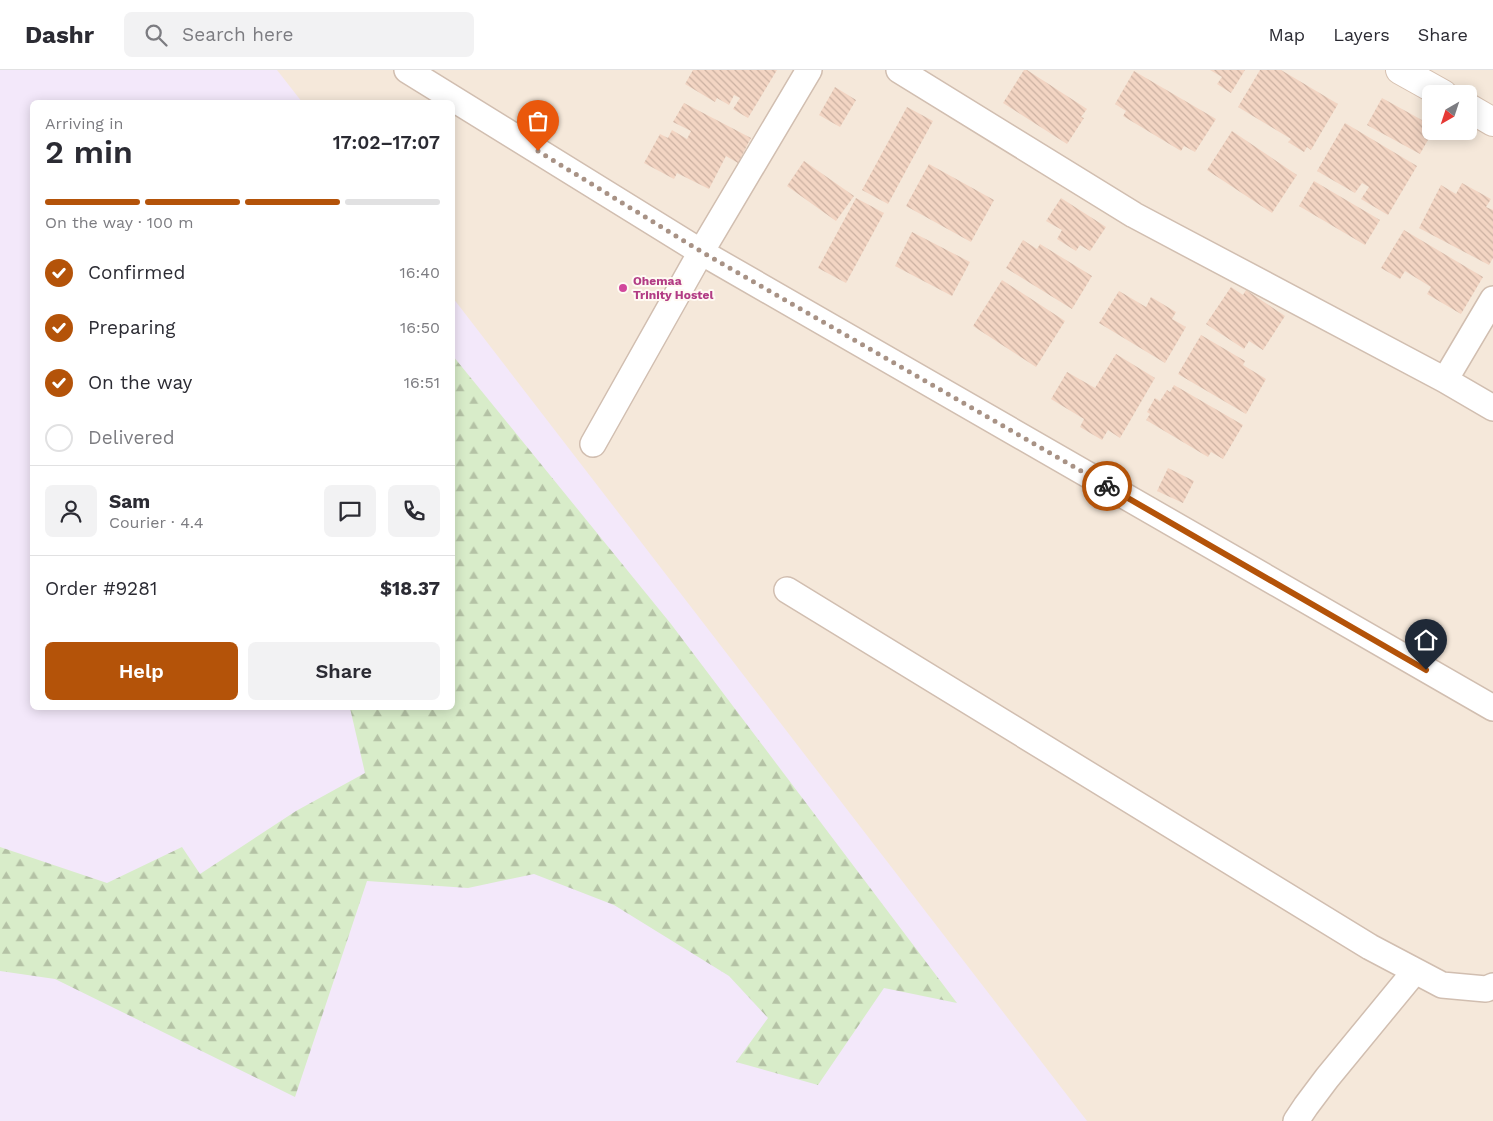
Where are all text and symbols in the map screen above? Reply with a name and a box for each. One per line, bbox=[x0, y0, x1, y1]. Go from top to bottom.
search box bbox=[124, 12, 474, 57]
text: Dashr bbox=[25, 21, 94, 49]
icon: search bbox=[142, 21, 170, 49]
text: Search here bbox=[182, 23, 293, 46]
text: Map bbox=[1268, 24, 1305, 45]
text: Layers bbox=[1333, 24, 1390, 45]
text: Share bbox=[1418, 24, 1468, 45]
north arrow bbox=[1422, 85, 1478, 140]
map controls bbox=[1422, 85, 1477, 140]
pin bbox=[517, 100, 559, 151]
icon: bag bbox=[524, 107, 552, 135]
text: Arriving in bbox=[45, 114, 123, 133]
text: 17:02–17:07 bbox=[333, 131, 440, 154]
text: 2 min bbox=[45, 133, 133, 171]
text: On the way · 100 m bbox=[45, 213, 194, 232]
icon: check bbox=[45, 259, 73, 287]
text: Confirmed bbox=[88, 261, 185, 284]
text: 16:40 bbox=[400, 263, 440, 282]
place label: Ohemaa Trinity Hostel bbox=[633, 274, 713, 302]
marker: Ohemaa Trinity Hostel bbox=[617, 282, 629, 294]
icon: check bbox=[45, 314, 73, 342]
text: Preparing bbox=[88, 316, 175, 339]
text: 16:50 bbox=[400, 318, 440, 337]
icon: check bbox=[45, 369, 73, 397]
text: On the way bbox=[88, 371, 192, 394]
text: 16:51 bbox=[404, 373, 440, 392]
text: Delivered bbox=[88, 426, 175, 449]
courier bbox=[1082, 461, 1132, 511]
icon: bike bbox=[1093, 472, 1121, 500]
button: person bbox=[45, 485, 97, 537]
button: chat bbox=[324, 485, 376, 537]
button: phone bbox=[388, 485, 440, 537]
text: Sam bbox=[109, 490, 150, 513]
text: Courier · 4.4 bbox=[109, 513, 204, 532]
text: Order #9281 bbox=[45, 577, 157, 600]
text: $18.37 bbox=[380, 577, 440, 600]
pin bbox=[1405, 619, 1447, 670]
icon: home bbox=[1412, 626, 1440, 654]
button: Help bbox=[45, 642, 238, 700]
button: Share bbox=[248, 642, 440, 700]

